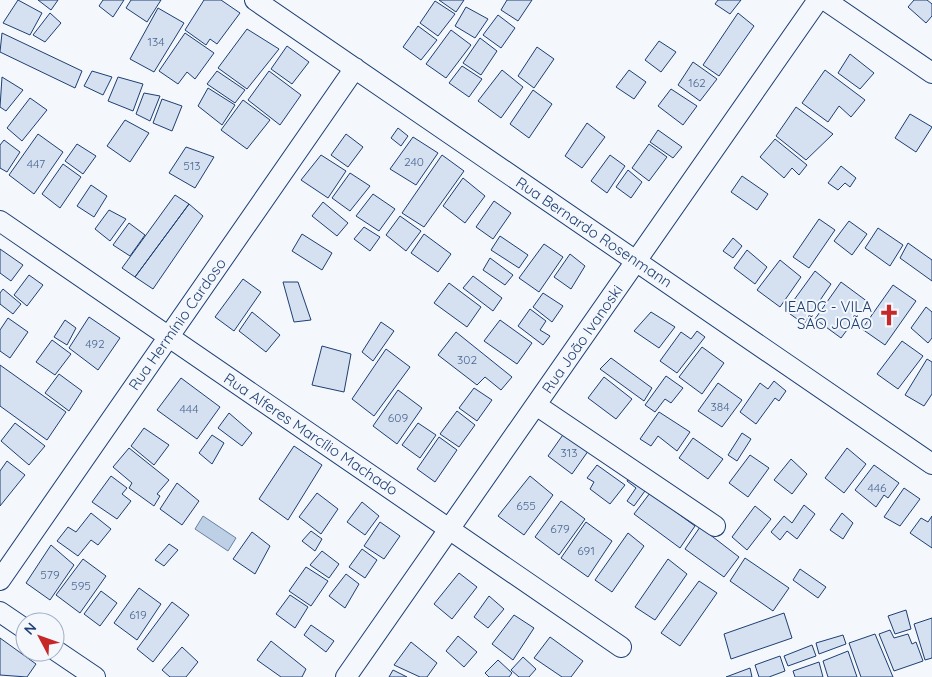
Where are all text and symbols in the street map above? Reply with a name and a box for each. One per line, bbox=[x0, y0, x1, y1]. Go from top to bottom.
house number: 134 bbox=[147, 34, 165, 49]
house number: 162 bbox=[688, 75, 706, 90]
house number: 240 bbox=[404, 154, 424, 169]
house number: 447 bbox=[27, 156, 45, 171]
house number: 513 bbox=[183, 158, 201, 173]
street label: Rua Bernardo Rosenmann bbox=[512, 173, 676, 291]
street label: Rua Hermínio Cardoso bbox=[124, 254, 230, 394]
street label: Rua João Ivanoski bbox=[537, 281, 627, 397]
place label: IEADC - VILA SÃO JOÃO bbox=[784, 297, 872, 333]
church icon: IEADC - VILA SÃO JOÃO bbox=[876, 302, 902, 328]
house number: 492 bbox=[85, 336, 105, 351]
house number: 302 bbox=[457, 352, 477, 367]
street label: Rua Alferes Marcílio Machado bbox=[220, 369, 402, 499]
house number: 384 bbox=[710, 399, 730, 414]
house number: 444 bbox=[180, 401, 198, 416]
house number: 609 bbox=[388, 410, 408, 425]
house number: 313 bbox=[560, 445, 578, 460]
house number: 446 bbox=[867, 480, 887, 495]
house number: 655 bbox=[516, 498, 536, 513]
house number: 679 bbox=[550, 521, 570, 536]
house number: 691 bbox=[577, 543, 595, 558]
house number: 579 bbox=[40, 567, 60, 582]
house number: 595 bbox=[71, 578, 91, 593]
house number: 619 bbox=[129, 607, 147, 622]
north arrow bbox=[15, 612, 65, 662]
text: N bbox=[20, 619, 40, 638]

